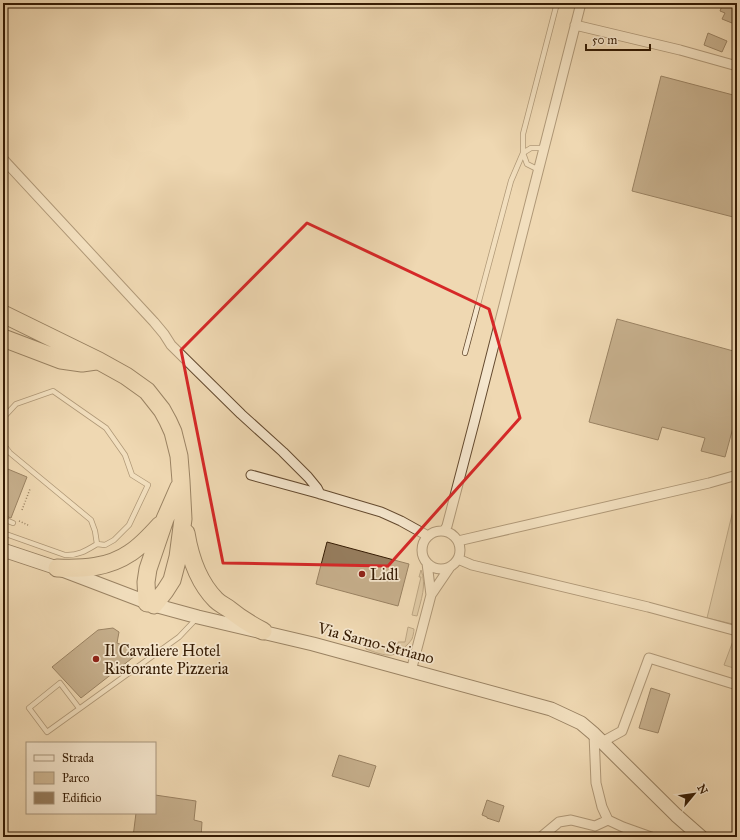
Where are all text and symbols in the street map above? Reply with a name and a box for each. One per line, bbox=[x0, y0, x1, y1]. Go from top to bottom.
scale bar bbox=[586, 26, 650, 52]
text: 50 m bbox=[592, 33, 617, 47]
place label: Lidl bbox=[370, 565, 399, 584]
marker: Lidl bbox=[357, 569, 367, 579]
street label: Via Sarno-Striano bbox=[315, 618, 436, 668]
place label: Il Cavaliere Hotel Ristorante Pizzeria bbox=[104, 641, 229, 678]
marker: Il Cavaliere Hotel Ristorante Pizzeria bbox=[91, 654, 101, 664]
legend bbox=[26, 742, 156, 814]
text: Strada bbox=[62, 751, 95, 765]
text: Parco bbox=[62, 771, 89, 785]
north arrow bbox=[674, 774, 714, 814]
text: N bbox=[694, 782, 711, 797]
text: Edificio bbox=[62, 791, 101, 805]

